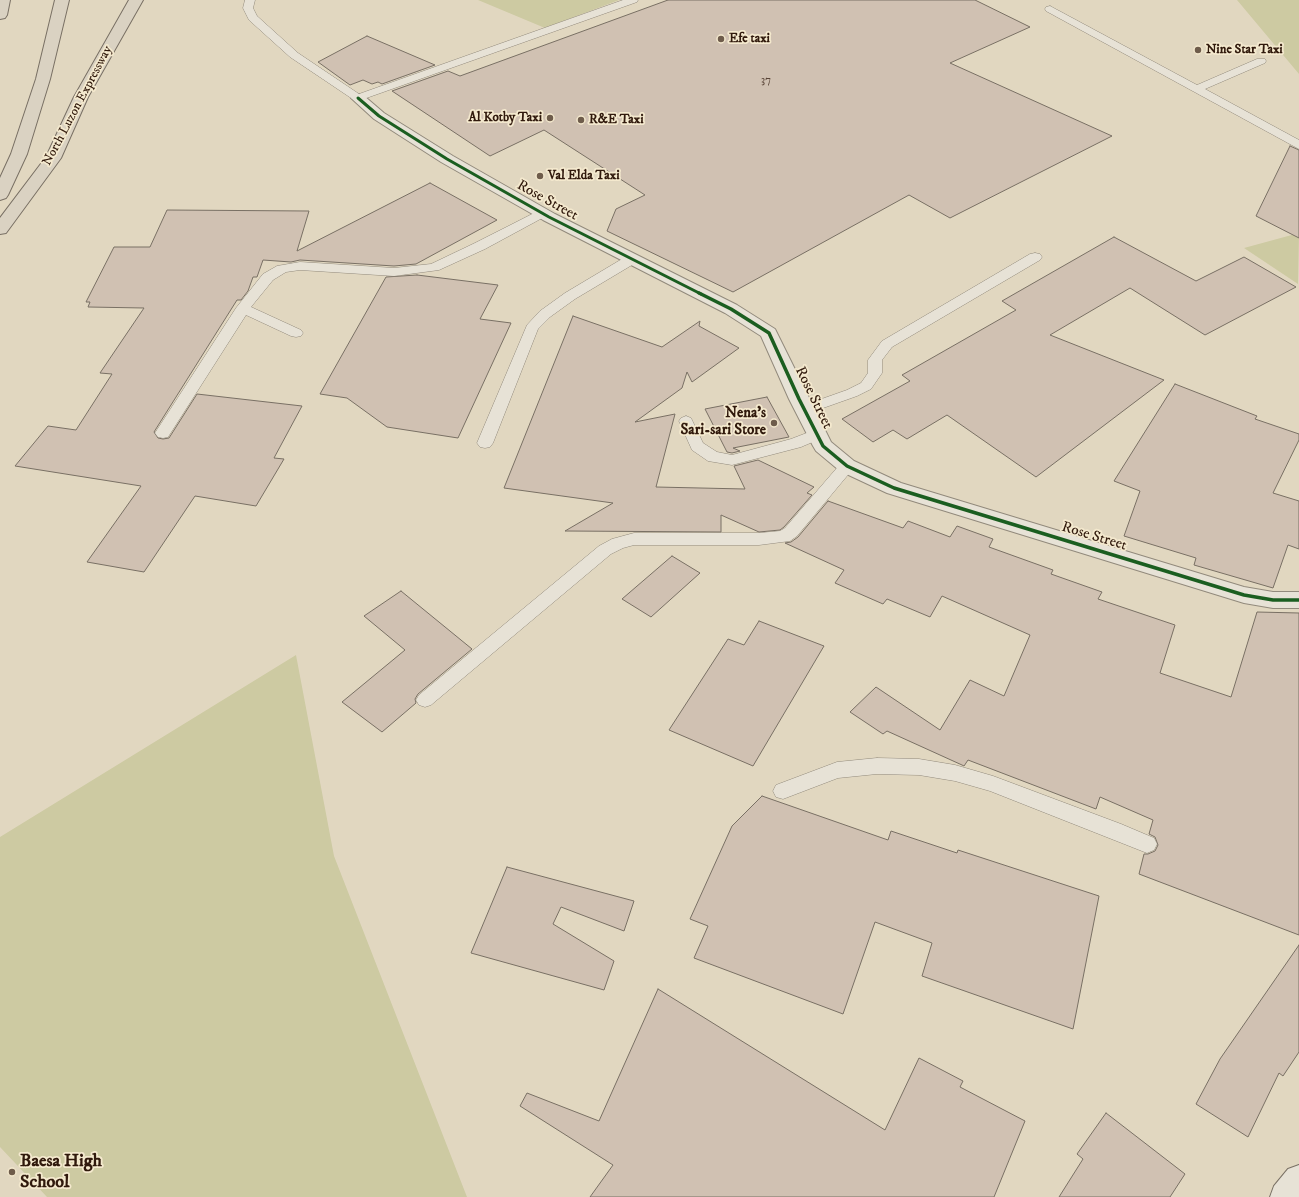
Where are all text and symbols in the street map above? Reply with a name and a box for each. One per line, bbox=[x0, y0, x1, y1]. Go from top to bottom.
place label: Efe taxi bbox=[729, 31, 770, 47]
marker: Efe taxi bbox=[716, 34, 726, 44]
place label: Nine Star Taxi bbox=[1206, 42, 1283, 58]
street label: North Luzon Expressway bbox=[40, 43, 116, 169]
marker: Nine Star Taxi bbox=[1193, 45, 1203, 55]
house number: 37 bbox=[761, 74, 771, 88]
place label: Al Kotby Taxi bbox=[469, 110, 542, 126]
place label: R&E Taxi bbox=[589, 112, 644, 128]
marker: Al Kotby Taxi bbox=[545, 113, 555, 123]
marker: R&E Taxi bbox=[576, 115, 586, 125]
place label: Val Elda Taxi bbox=[548, 168, 619, 184]
marker: Val Elda Taxi bbox=[535, 171, 545, 181]
street label: Rose Street bbox=[513, 177, 581, 225]
street label: Rose Street bbox=[790, 364, 836, 432]
place label: Nena's Sari-sari Store bbox=[680, 405, 766, 440]
marker: Nena's Sari-sari Store bbox=[769, 418, 779, 428]
street label: Rose Street bbox=[1059, 519, 1129, 555]
place label: Baesa High School bbox=[20, 1151, 102, 1194]
marker: Baesa High School bbox=[7, 1167, 17, 1177]

